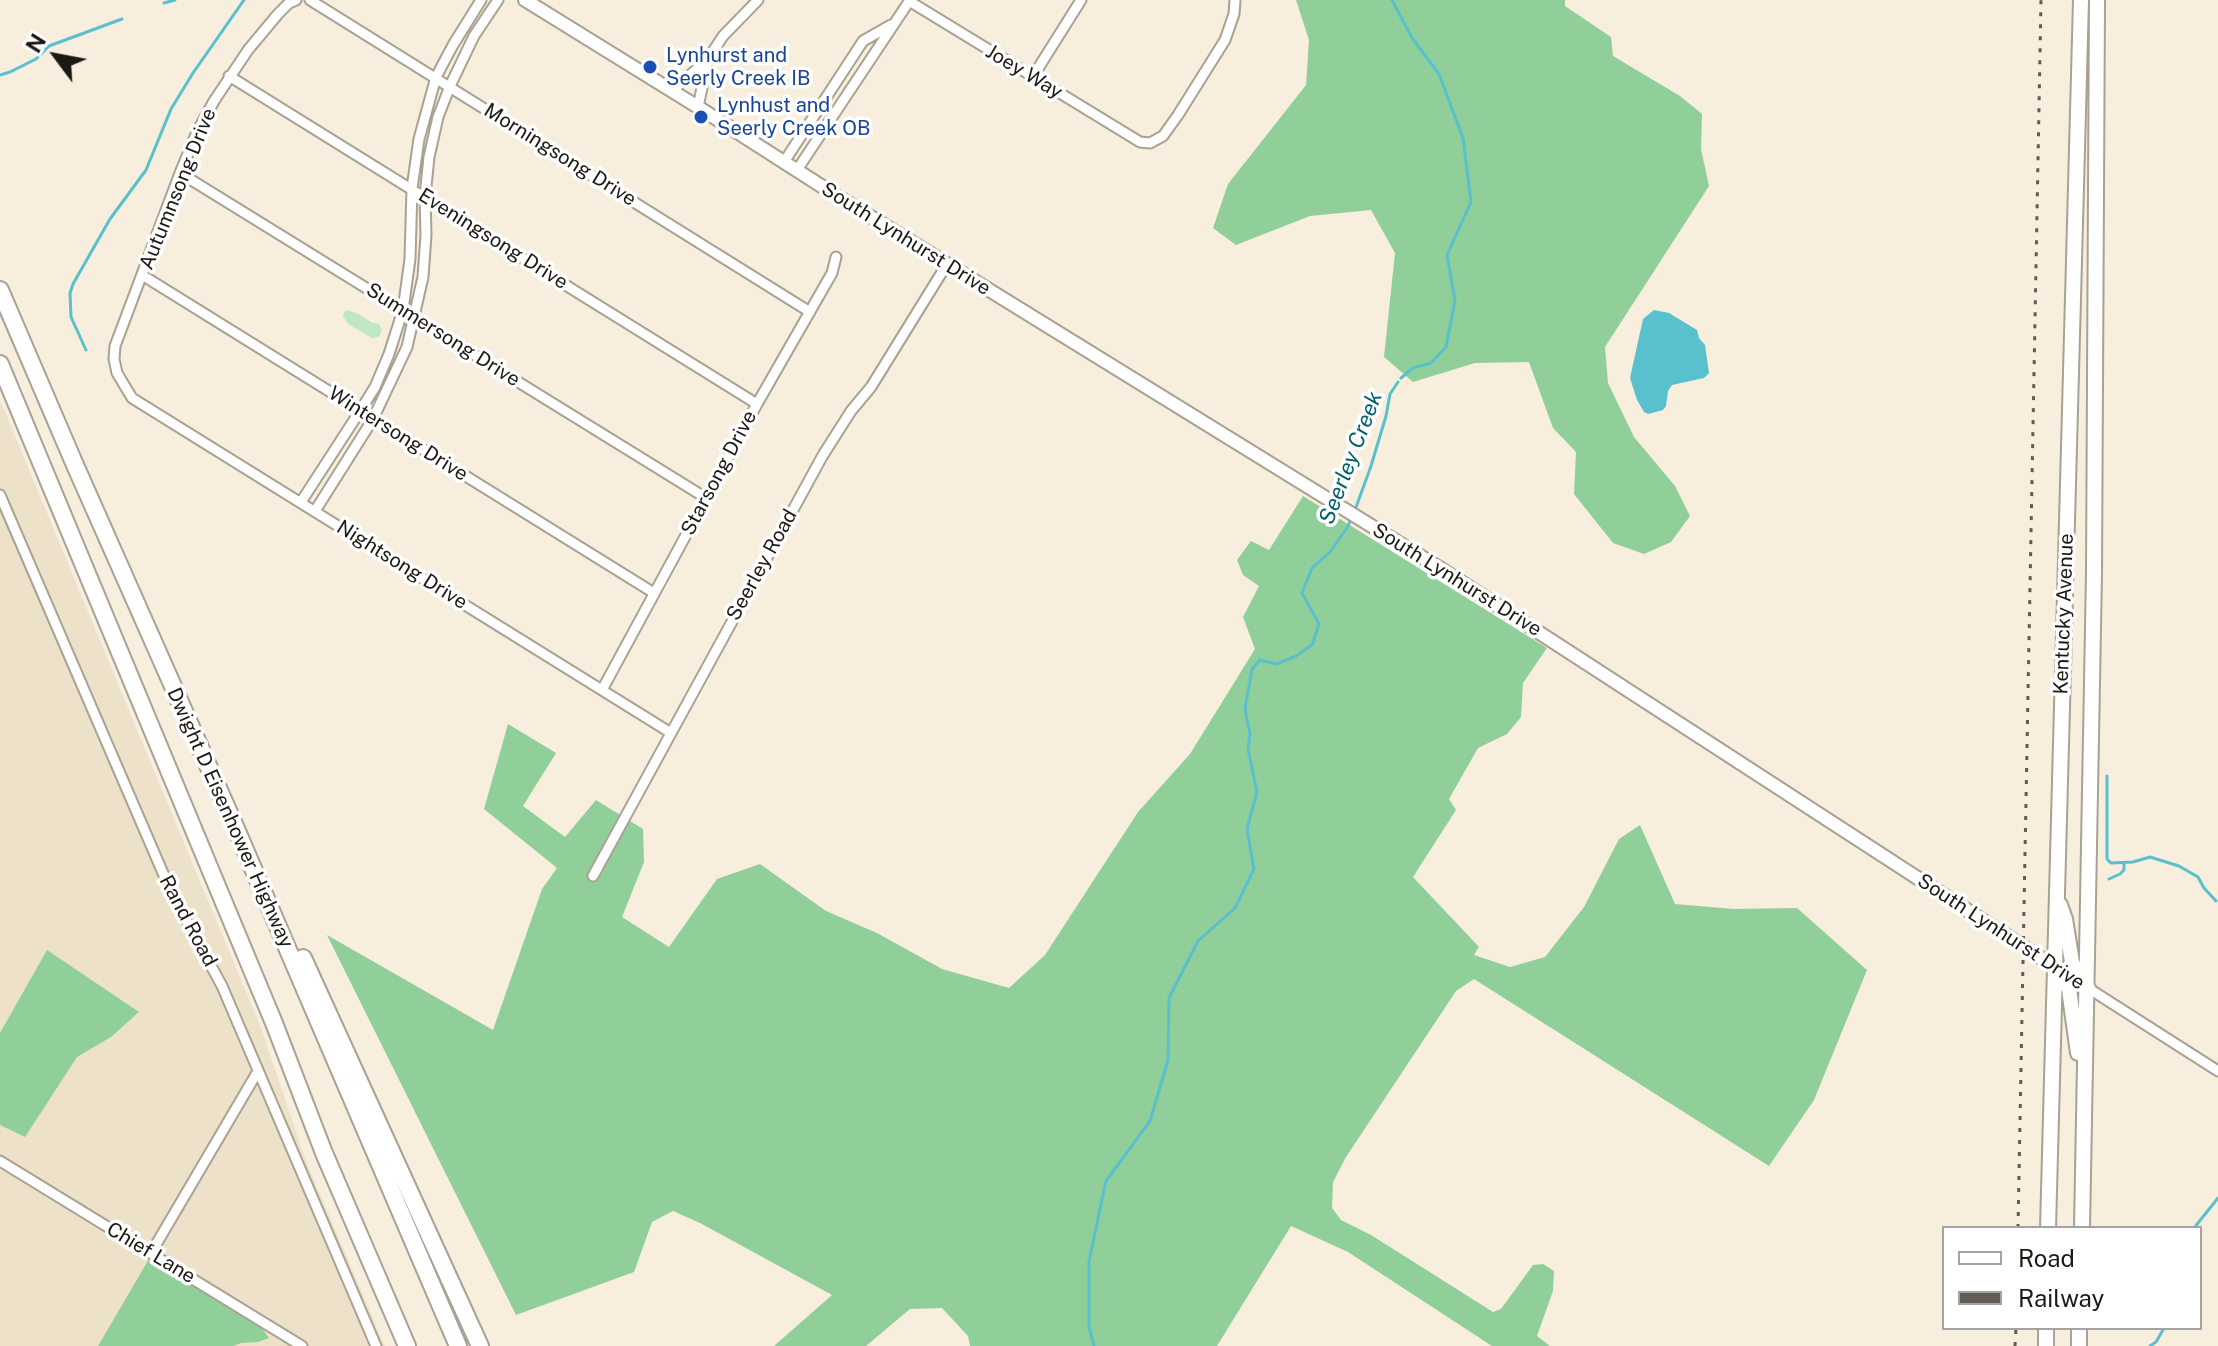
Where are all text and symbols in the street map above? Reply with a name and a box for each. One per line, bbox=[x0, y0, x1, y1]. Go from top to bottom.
north arrow bbox=[16, 16, 96, 96]
text: N bbox=[20, 29, 51, 57]
street label: Joey Way bbox=[981, 40, 1067, 104]
place label: Lynhurst and Seerly Creek IB bbox=[666, 44, 810, 91]
marker: Lynhurst and Seerly Creek IB bbox=[641, 58, 659, 76]
place label: Lynhust and Seerly Creek OB bbox=[717, 94, 870, 141]
street label: Morningsong Drive bbox=[479, 98, 641, 212]
street label: Autumnsong Drive bbox=[135, 105, 221, 273]
marker: Lynhust and Seerly Creek OB bbox=[692, 108, 710, 126]
street label: South Lynhurst Drive bbox=[817, 177, 995, 301]
street label: Eveningsong Drive bbox=[414, 183, 572, 295]
street label: Summersong Drive bbox=[362, 278, 524, 392]
street label: Wintersong Drive bbox=[324, 381, 472, 487]
water label: Seerley Creek bbox=[1314, 388, 1388, 528]
street label: Starsong Drive bbox=[676, 407, 762, 539]
street label: Seerley Road bbox=[722, 505, 802, 625]
street label: Nightsong Drive bbox=[332, 515, 472, 615]
street label: South Lynhurst Drive bbox=[1368, 518, 1546, 642]
street label: Kentucky Avenue bbox=[2049, 533, 2079, 695]
street label: Dwight D Eisenhower Highway bbox=[162, 684, 298, 952]
street label: South Lynhurst Drive bbox=[1913, 869, 2089, 995]
street label: Rand Road bbox=[154, 871, 222, 971]
street label: Chief Lane bbox=[102, 1217, 200, 1289]
legend bbox=[1942, 1226, 2202, 1330]
text: Road bbox=[2018, 1244, 2075, 1272]
text: Railway bbox=[2018, 1284, 2104, 1312]

